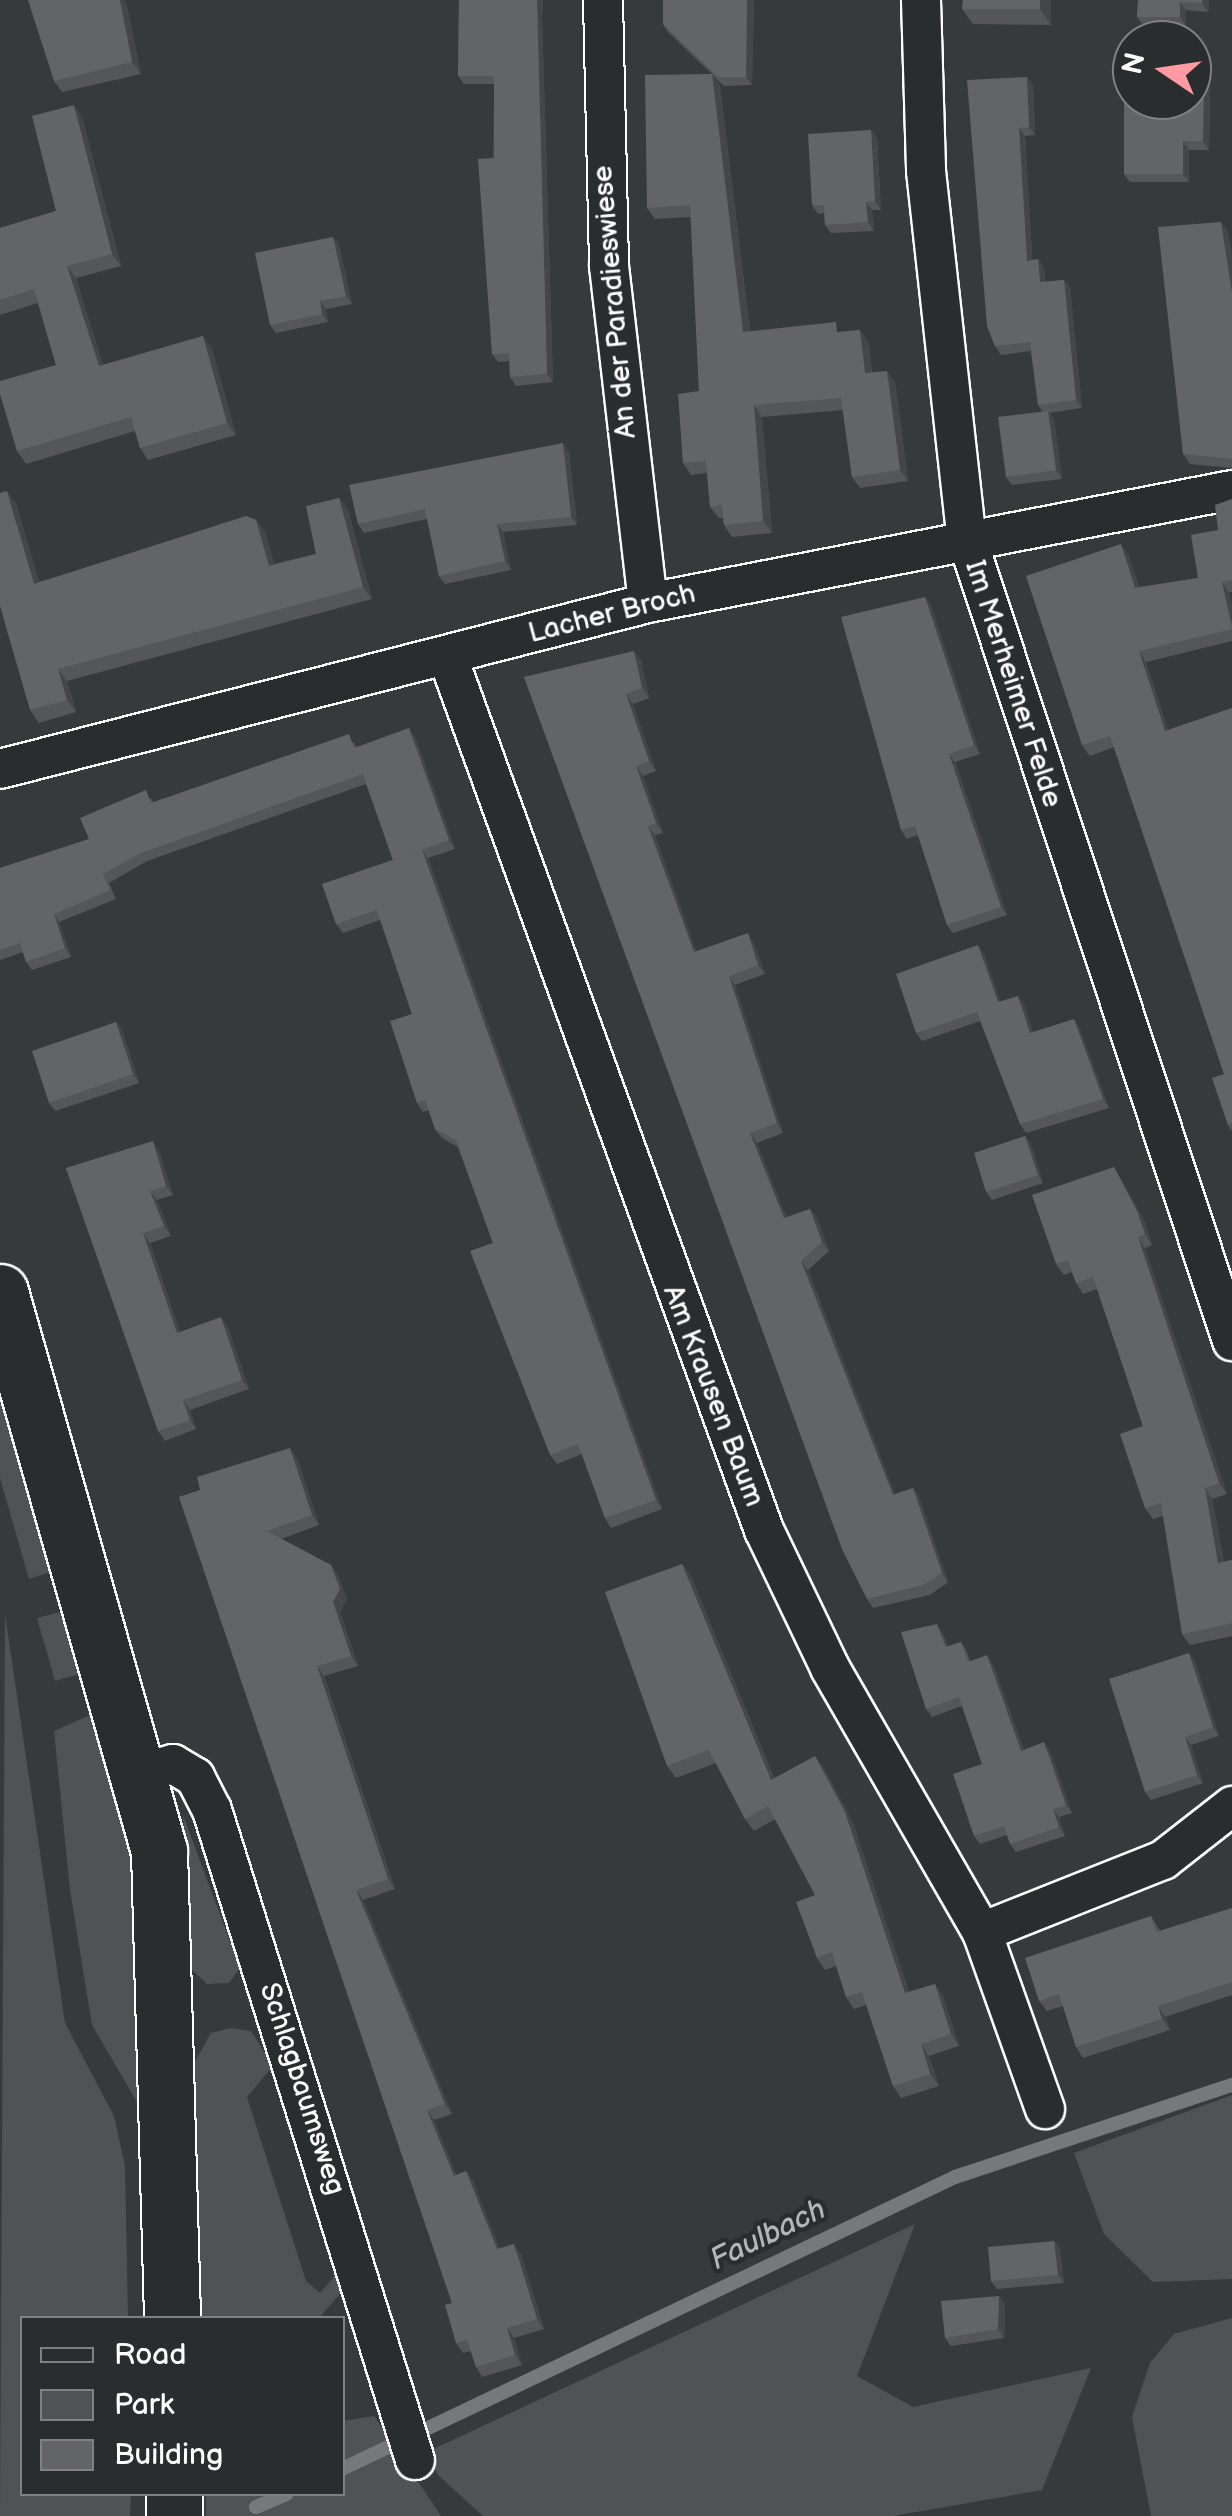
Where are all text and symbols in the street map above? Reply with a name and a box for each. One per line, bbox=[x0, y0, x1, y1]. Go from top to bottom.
north arrow bbox=[1112, 20, 1212, 120]
text: N bbox=[1116, 50, 1153, 78]
street label: An der Paradieswiese bbox=[586, 164, 644, 440]
street label: Im Merheimer Felde bbox=[957, 556, 1069, 812]
street label: Lacher Broch bbox=[525, 577, 699, 651]
street label: Am Krausen Baum bbox=[655, 1281, 771, 1511]
street label: Schlagbaumsweg bbox=[252, 1979, 352, 2199]
water label: Faulbach bbox=[704, 2192, 832, 2278]
legend bbox=[20, 2316, 345, 2496]
text: Road bbox=[114, 2337, 187, 2373]
text: Park bbox=[114, 2387, 174, 2423]
text: Building bbox=[114, 2437, 223, 2473]

